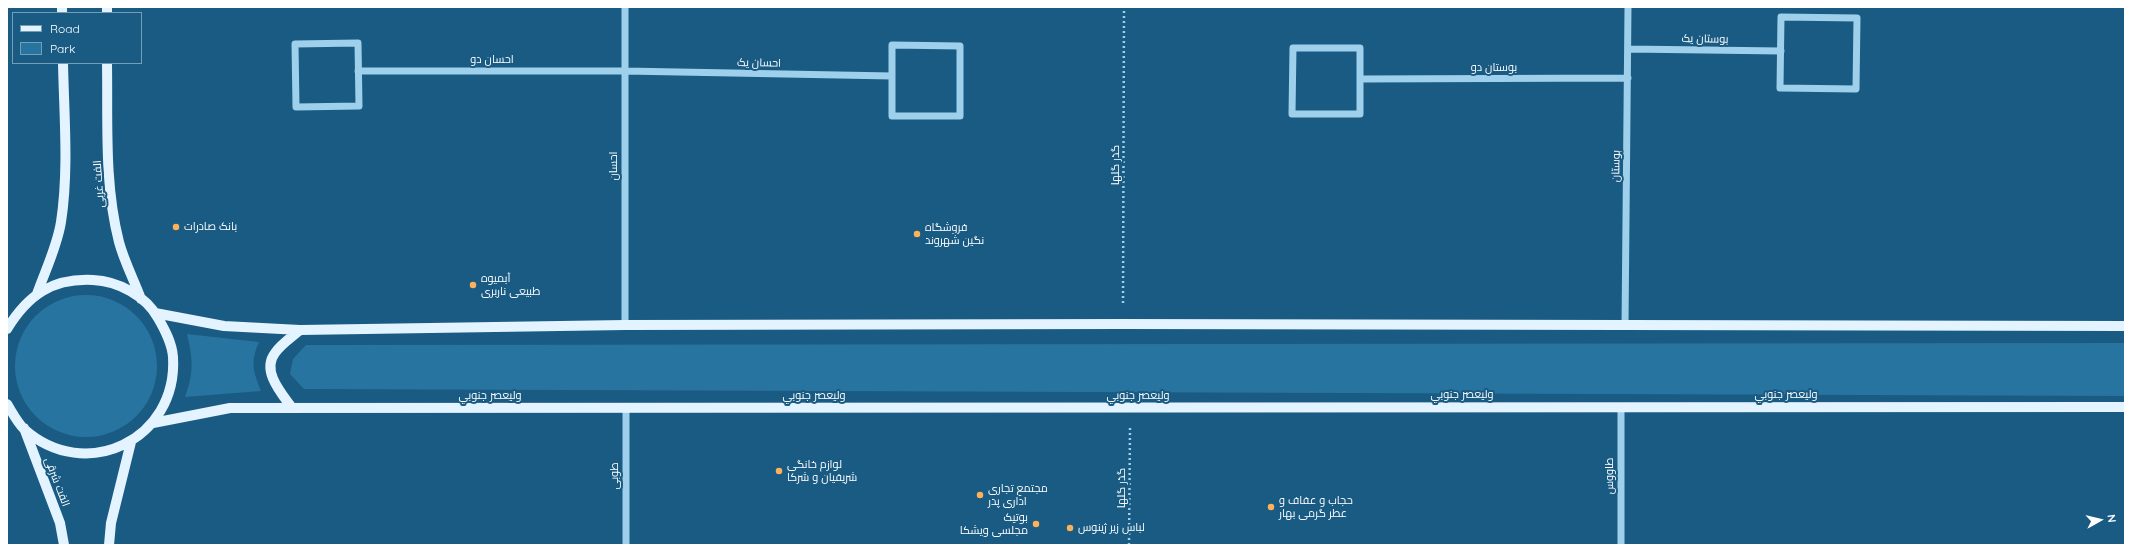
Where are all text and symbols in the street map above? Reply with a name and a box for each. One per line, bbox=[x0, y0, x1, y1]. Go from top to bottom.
legend bbox=[12, 12, 142, 64]
text: Road bbox=[50, 21, 80, 36]
street label: بوستان یک bbox=[1681, 32, 1729, 46]
text: Park bbox=[50, 41, 75, 56]
street label: احسان دو bbox=[470, 53, 514, 67]
street label: احسان یک bbox=[737, 56, 781, 70]
street label: بوستان دو bbox=[1471, 61, 1517, 75]
street label: گذر گلها bbox=[1109, 145, 1123, 185]
street label: بوستان bbox=[1609, 150, 1623, 182]
street label: احسان bbox=[607, 151, 621, 181]
street label: الفت غربی bbox=[91, 160, 107, 208]
place label: بانک صادرات bbox=[184, 220, 237, 234]
place label: فروشگاه نگین شهروند bbox=[925, 221, 984, 247]
marker: بانک صادرات bbox=[171, 222, 181, 232]
marker: فروشگاه نگین شهروند bbox=[912, 229, 922, 239]
place label: آبمیوه طبیعی ناربری bbox=[481, 272, 541, 298]
marker: آبمیوه طبیعی ناربری bbox=[468, 280, 478, 290]
street label: وليعصر جنوبي bbox=[1431, 388, 1493, 402]
street label: وليعصر جنوبي bbox=[1755, 388, 1817, 402]
street label: وليعصر جنوبي bbox=[459, 389, 521, 403]
street label: وليعصر جنوبي bbox=[783, 389, 845, 403]
street label: وليعصر جنوبي bbox=[1107, 389, 1169, 403]
street label: الفت شرقی bbox=[42, 456, 72, 508]
place label: لوازم خانگی شریفیان و شرکا bbox=[787, 458, 857, 484]
street label: طاووس bbox=[1603, 458, 1617, 494]
street label: طوبی bbox=[608, 462, 622, 490]
marker: لوازم خانگی شریفیان و شرکا bbox=[774, 466, 784, 476]
street label: گذر گلها bbox=[1115, 468, 1129, 508]
place label: مجتمع تجاری اداری پدر bbox=[988, 482, 1048, 508]
marker: مجتمع تجاری اداری پدر bbox=[975, 490, 985, 500]
place label: حجاب و عفاف و عطر گرمی بهار bbox=[1279, 494, 1353, 520]
north arrow bbox=[2080, 500, 2120, 540]
marker: حجاب و عفاف و عطر گرمی بهار bbox=[1266, 502, 1276, 512]
place label: بوتیک مجلسی ویشکا bbox=[960, 511, 1028, 537]
text: N bbox=[2104, 513, 2119, 523]
marker: بوتیک مجلسی ویشکا bbox=[1031, 519, 1041, 529]
place label: لباس زیر ژینوس bbox=[1078, 521, 1145, 535]
marker: لباس زیر ژینوس bbox=[1065, 523, 1075, 533]

